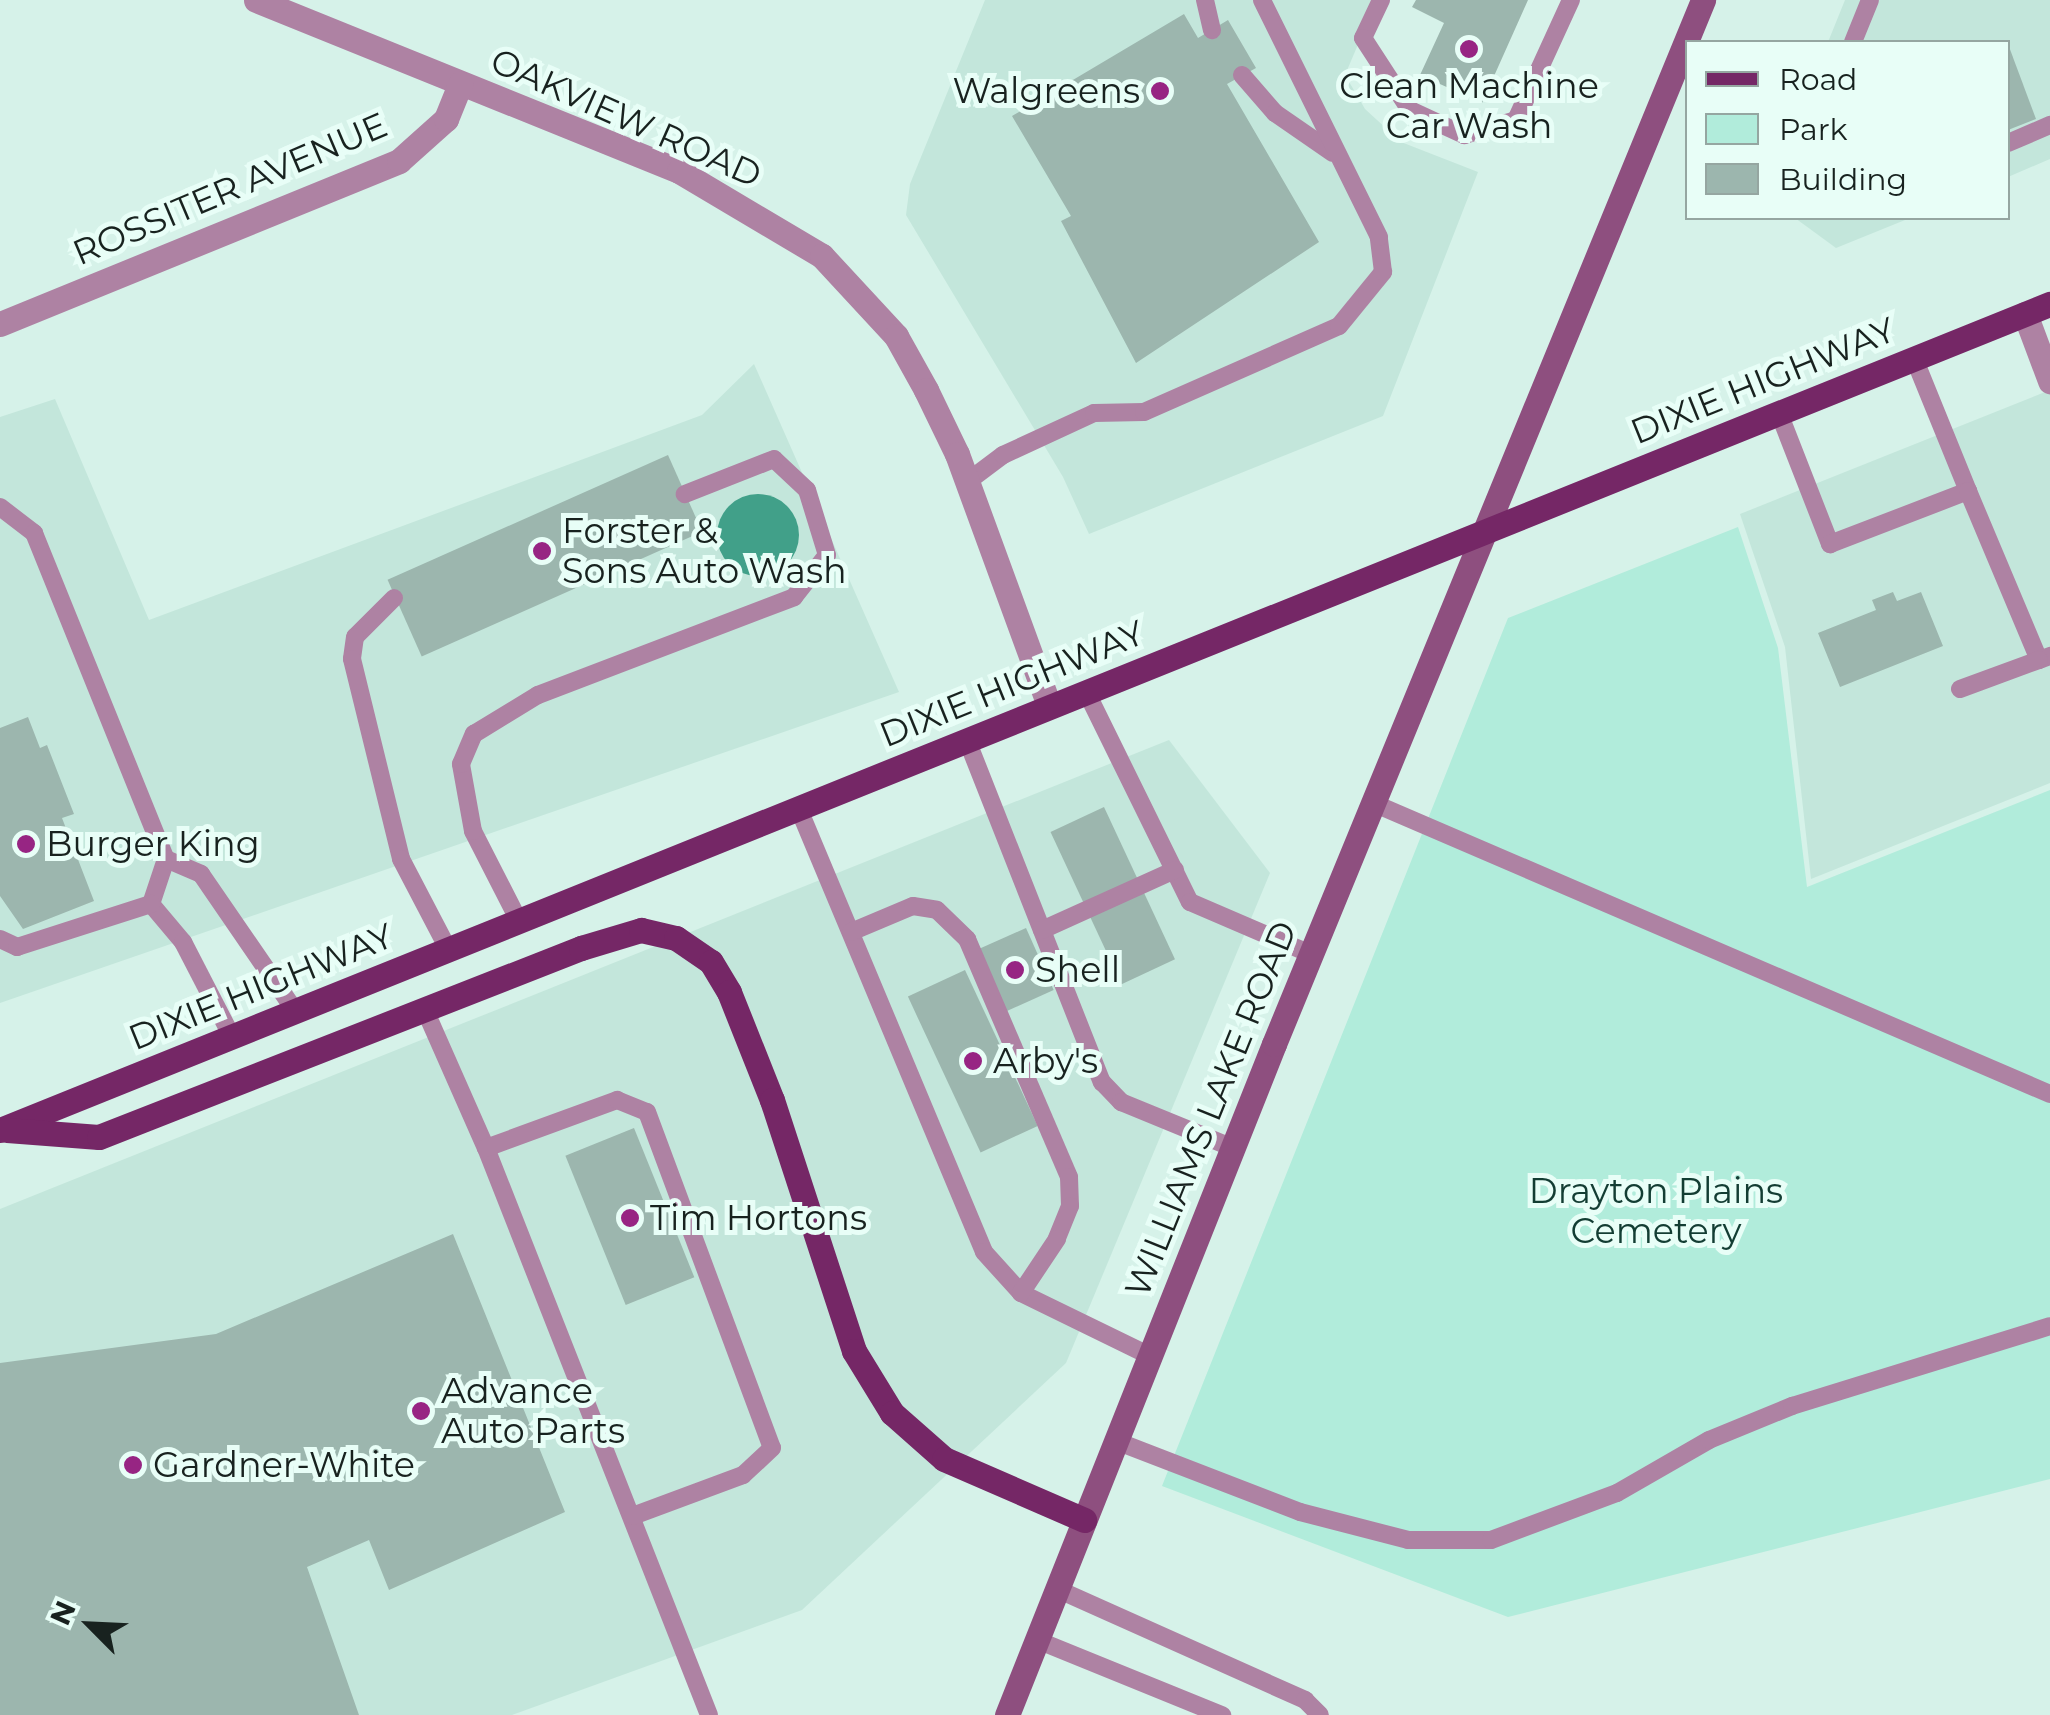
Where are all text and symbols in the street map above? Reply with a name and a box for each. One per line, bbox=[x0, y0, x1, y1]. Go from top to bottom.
marker: Clean Machine Car Wash bbox=[1458, 38, 1480, 60]
street label: OAKVIEW ROAD bbox=[484, 40, 768, 196]
legend bbox=[1685, 40, 2010, 220]
text: Road bbox=[1779, 61, 1857, 98]
place label: Clean Machine Car Wash bbox=[1339, 65, 1599, 147]
place label: Walgreens bbox=[952, 70, 1140, 112]
marker: Walgreens bbox=[1149, 80, 1171, 102]
street label: ROSSITER AVENUE bbox=[67, 104, 393, 274]
text: Park bbox=[1779, 111, 1848, 148]
text: Building bbox=[1779, 161, 1907, 198]
street label: DIXIE HIGHWAY bbox=[1625, 309, 1901, 453]
place label: Forster & Sons Auto Wash bbox=[562, 510, 847, 592]
marker: Forster & Sons Auto Wash bbox=[531, 540, 553, 562]
street label: DIXIE HIGHWAY bbox=[874, 612, 1150, 756]
place label: Burger King bbox=[46, 823, 260, 865]
marker: Burger King bbox=[15, 833, 37, 855]
street label: DIXIE HIGHWAY bbox=[123, 915, 399, 1059]
street label: WILLIAMS LAKE ROAD bbox=[1116, 915, 1306, 1303]
place label: Shell bbox=[1035, 949, 1120, 991]
marker: Shell bbox=[1004, 959, 1026, 981]
place label: Arby's bbox=[993, 1040, 1098, 1082]
marker: Arby's bbox=[962, 1050, 984, 1072]
park label: Drayton Plains Cemetery bbox=[1529, 1170, 1783, 1252]
place label: Tim Hortons bbox=[650, 1197, 867, 1239]
marker: Tim Hortons bbox=[619, 1207, 641, 1229]
place label: Advance Auto Parts bbox=[441, 1370, 625, 1452]
marker: Advance Auto Parts bbox=[410, 1400, 432, 1422]
place label: Gardner-White bbox=[153, 1444, 415, 1486]
marker: Gardner-White bbox=[122, 1454, 144, 1476]
north arrow bbox=[40, 1575, 140, 1675]
text: N bbox=[42, 1596, 83, 1630]

